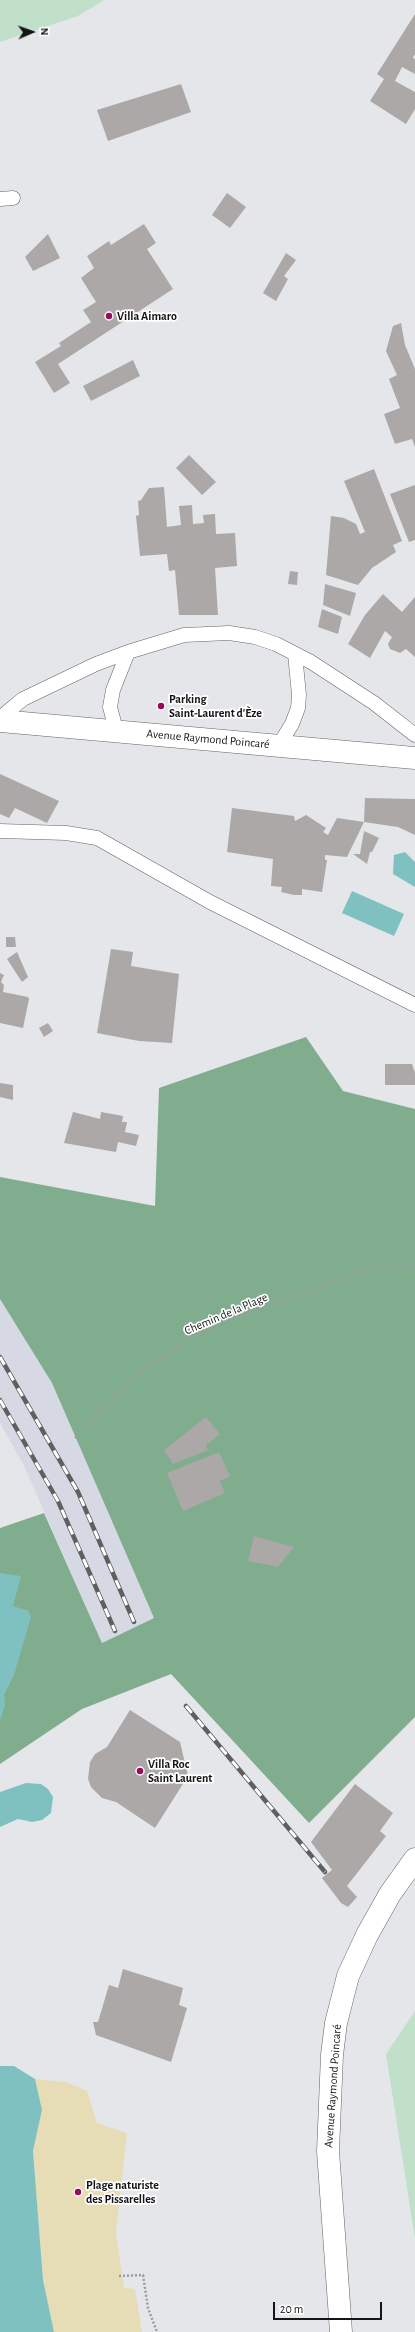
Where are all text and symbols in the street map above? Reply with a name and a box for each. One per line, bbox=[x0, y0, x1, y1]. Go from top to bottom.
north arrow bbox=[12, 12, 52, 52]
text: N bbox=[39, 28, 50, 36]
place label: Villa Aimaro bbox=[117, 309, 177, 323]
marker: Villa Aimaro bbox=[104, 311, 114, 321]
place label: Parking Saint-Laurent d'Èze bbox=[169, 692, 262, 720]
marker: Parking Saint-Laurent d'Èze bbox=[156, 701, 166, 711]
street label: Avenue Raymond Poincaré bbox=[146, 726, 270, 752]
street label: Chemin de la Plage bbox=[182, 1290, 270, 1338]
place label: Villa Roc Saint Laurent bbox=[148, 1757, 212, 1785]
marker: Villa Roc Saint Laurent bbox=[135, 1766, 145, 1776]
street label: Avenue Raymond Poincaré bbox=[322, 2024, 344, 2148]
place label: Plage naturiste des Pissarelles bbox=[86, 2178, 159, 2206]
marker: Plage naturiste des Pissarelles bbox=[73, 2187, 83, 2197]
scale bar bbox=[275, 2294, 384, 2320]
text: 20 m bbox=[280, 2303, 303, 2315]

